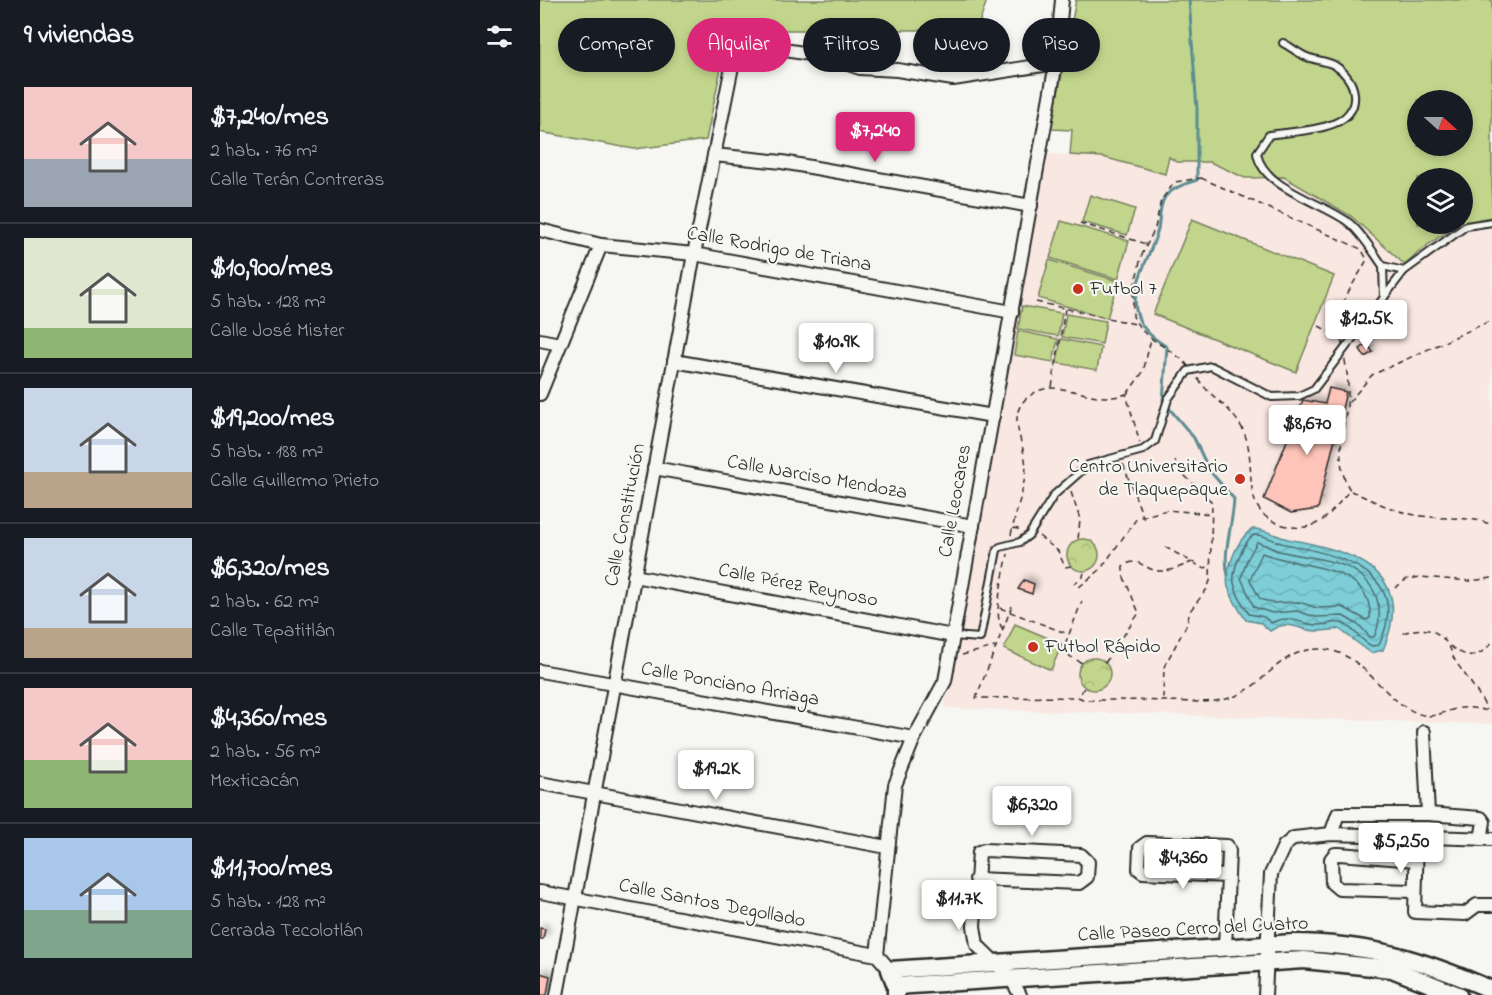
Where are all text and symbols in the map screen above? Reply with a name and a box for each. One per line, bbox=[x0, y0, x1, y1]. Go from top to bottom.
text: 9 viviendas bbox=[24, 17, 134, 55]
chip: Comprar bbox=[558, 18, 675, 72]
chip: Alquilar bbox=[687, 18, 791, 72]
chip: Filtros bbox=[803, 18, 901, 72]
chip: Nuevo bbox=[913, 18, 1010, 72]
chip: Piso bbox=[1022, 18, 1100, 72]
icon: filters bbox=[483, 20, 516, 53]
north arrow bbox=[1407, 90, 1473, 156]
map controls bbox=[1407, 90, 1473, 234]
text: $7,240/mes bbox=[210, 99, 329, 137]
icon: home bbox=[72, 111, 144, 183]
pin: $7,240 bbox=[826, 112, 924, 163]
text: $7,240 bbox=[850, 117, 900, 146]
text: 2 hab. · 76 m² bbox=[210, 137, 318, 166]
text: Calle Terán Contreras bbox=[210, 166, 384, 195]
button: layers bbox=[1407, 168, 1473, 234]
street label: Calle Rodrigo de Triana bbox=[684, 219, 874, 282]
text: $10,900/mes bbox=[210, 250, 333, 288]
icon: home bbox=[72, 262, 144, 334]
place label: Futbol 7 bbox=[1089, 275, 1157, 304]
marker: Futbol 7 bbox=[1071, 282, 1085, 296]
text: 5 hab. · 128 m² bbox=[210, 288, 326, 317]
pin: $12.5K bbox=[1317, 300, 1415, 351]
text: $12.5K bbox=[1339, 305, 1393, 334]
text: Calle José Mister bbox=[210, 317, 345, 346]
pin: $10.9K bbox=[787, 323, 885, 374]
text: $10.9K bbox=[813, 328, 859, 357]
text: $19,200/mes bbox=[210, 400, 335, 438]
pin: $8,670 bbox=[1258, 405, 1356, 456]
text: $8,670 bbox=[1283, 410, 1331, 439]
icon: home bbox=[72, 412, 144, 484]
text: 5 hab. · 188 m² bbox=[210, 438, 323, 467]
street label: Calle Constitución bbox=[598, 441, 654, 589]
street label: Calle Leocares bbox=[932, 442, 980, 560]
street label: Calle Narciso Mendoza bbox=[724, 448, 910, 508]
place label: Centro Universitario de Tlaquepaque bbox=[1069, 453, 1228, 505]
text: Calle Guillermo Prieto bbox=[210, 467, 379, 496]
marker: Centro Universitario de Tlaquepaque bbox=[1233, 472, 1247, 486]
text: $6,320/mes bbox=[210, 550, 330, 588]
street label: Calle Pérez Reynoso bbox=[716, 556, 880, 616]
icon: home bbox=[72, 562, 144, 634]
text: 2 hab. · 62 m² bbox=[210, 588, 319, 617]
text: Calle Tepatitlán bbox=[210, 617, 335, 646]
place label: Futbol Rápido bbox=[1044, 633, 1161, 662]
marker: Futbol Rápido bbox=[1026, 640, 1040, 654]
street label: Calle Ponciano Arriaga bbox=[638, 655, 821, 716]
text: $4,360/mes bbox=[210, 700, 327, 738]
icon: home bbox=[72, 712, 144, 784]
text: 2 hab. · 56 m² bbox=[210, 738, 321, 767]
pin: $19.2K bbox=[667, 750, 765, 801]
text: $19.2K bbox=[692, 755, 740, 784]
text: Mexticacán bbox=[210, 767, 299, 796]
pin: $6,320 bbox=[983, 786, 1081, 837]
text: $6,320 bbox=[1006, 791, 1058, 820]
pin: $5,250 bbox=[1352, 823, 1450, 874]
text: $5,250 bbox=[1373, 828, 1430, 857]
pin: $4,360 bbox=[1134, 839, 1232, 890]
text: $4,360 bbox=[1158, 844, 1208, 873]
text: $11,700/mes bbox=[210, 850, 333, 888]
icon: home bbox=[72, 862, 144, 934]
street label: Calle Santos Degollado bbox=[616, 872, 808, 937]
pin: $11.7K bbox=[910, 880, 1008, 931]
text: $11.7K bbox=[936, 885, 982, 914]
text: 5 hab. · 128 m² bbox=[210, 888, 326, 917]
street label: Calle Paseo Cerro del Cuatro bbox=[1077, 909, 1309, 951]
text: Cerrada Tecolotlán bbox=[210, 917, 363, 946]

